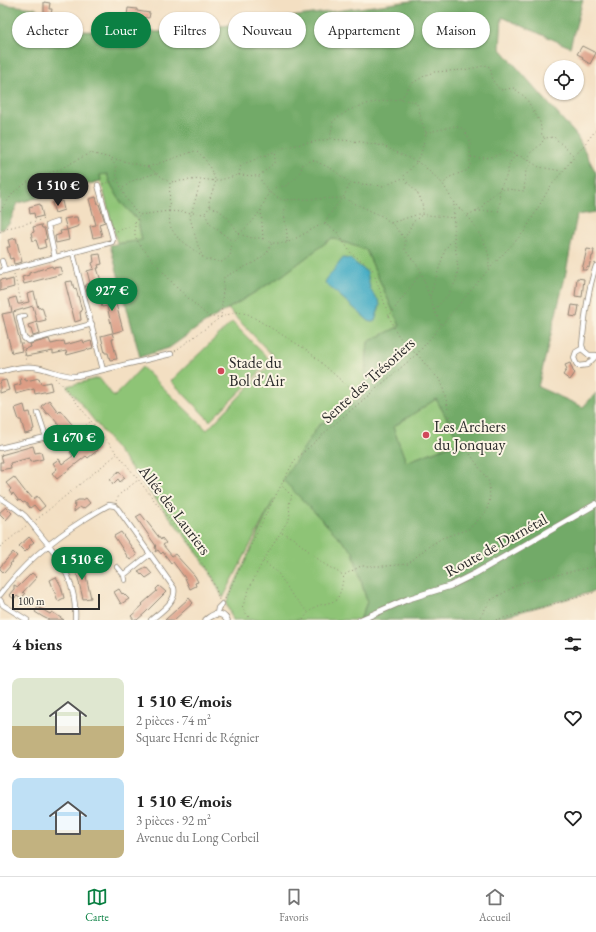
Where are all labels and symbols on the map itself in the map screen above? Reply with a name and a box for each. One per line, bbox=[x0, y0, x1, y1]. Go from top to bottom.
pin: 1 510 € bbox=[21, 173, 95, 207]
pin: 927 € bbox=[84, 278, 140, 312]
street label: Sente des Trésoriers bbox=[317, 332, 419, 428]
place label: Stade du Bol d'Air bbox=[229, 352, 285, 391]
marker: Stade du Bol d'Air bbox=[216, 366, 226, 376]
place label: Les Archers du Jonquay bbox=[434, 416, 507, 455]
pin: 1 670 € bbox=[37, 425, 111, 459]
marker: Les Archers du Jonquay bbox=[421, 430, 431, 440]
street label: Allée des Lauriers bbox=[134, 460, 216, 559]
street label: Route de Darnétal bbox=[441, 508, 551, 582]
pin: 1 510 € bbox=[45, 547, 119, 581]
scale bar bbox=[12, 592, 100, 611]

